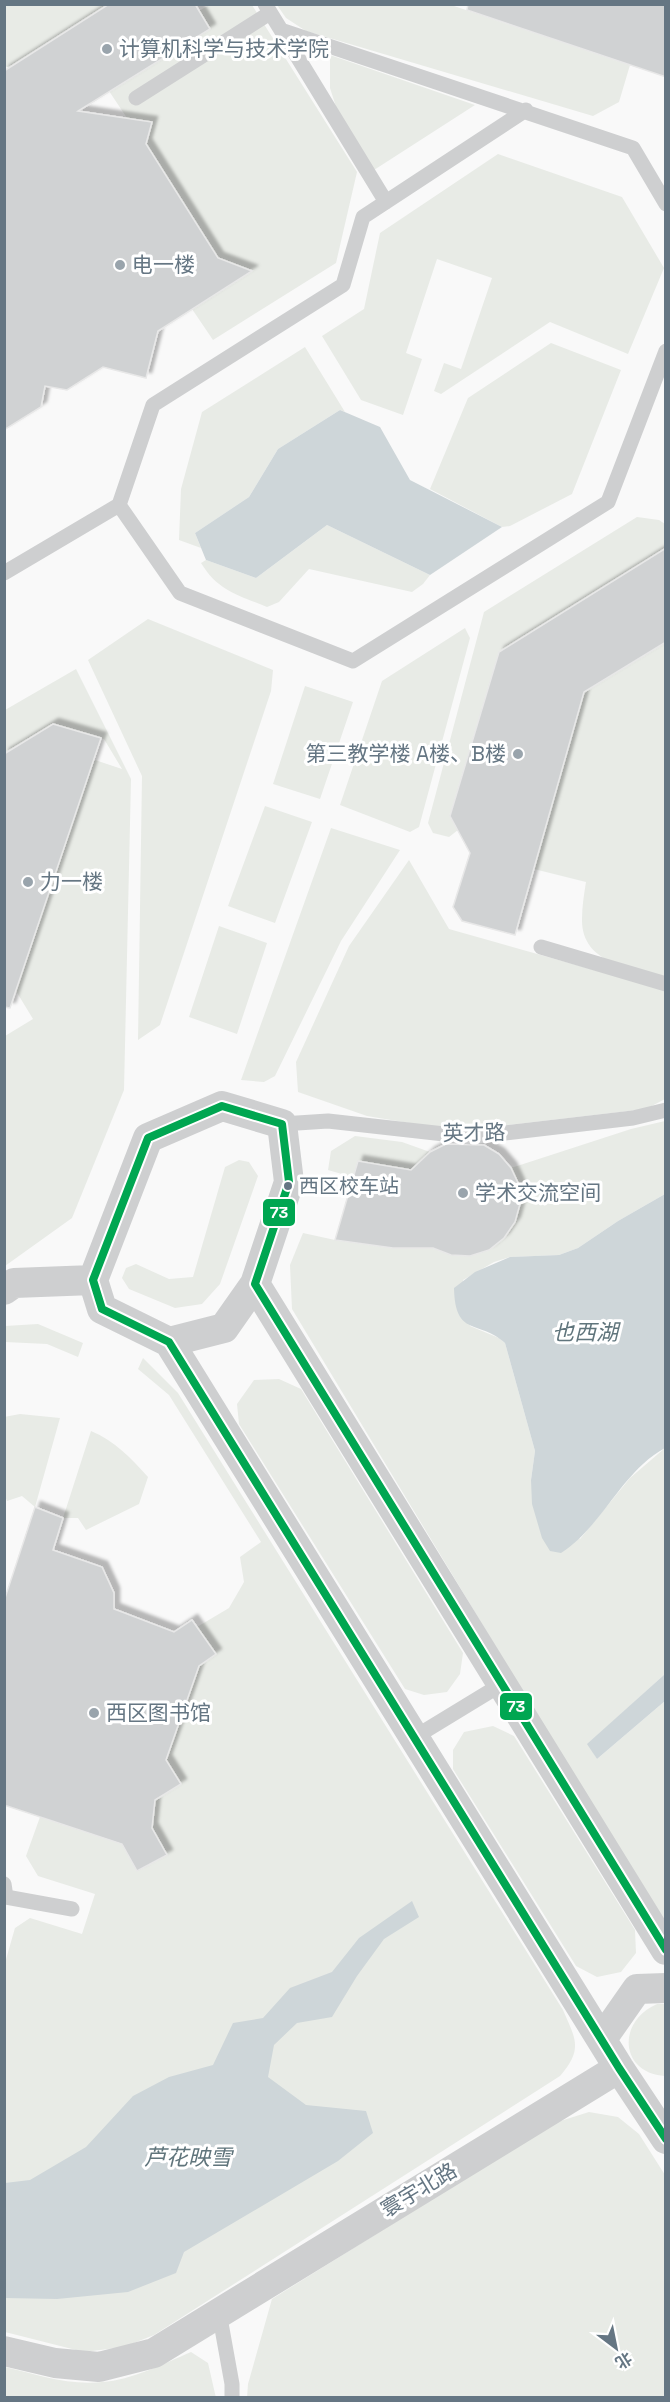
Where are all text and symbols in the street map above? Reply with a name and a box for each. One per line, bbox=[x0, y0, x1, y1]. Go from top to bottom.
place label: 计算机科学与技术学院 bbox=[119, 35, 329, 62]
marker: 计算机科学与技术学院 bbox=[100, 42, 114, 56]
place label: 电一楼 bbox=[132, 251, 195, 278]
marker: 电一楼 bbox=[113, 258, 127, 272]
place label: 第三教学楼 A楼、B楼 bbox=[305, 740, 506, 767]
marker: 第三教学楼 A楼、B楼 bbox=[511, 747, 525, 761]
place label: 力一楼 bbox=[40, 868, 103, 895]
marker: 力一楼 bbox=[21, 875, 35, 889]
street label: 英才路 bbox=[442, 1118, 506, 1147]
place label: 西区校车站 bbox=[299, 1173, 399, 1199]
place label: 学术交流空间 bbox=[475, 1179, 601, 1206]
marker: 西区校车站 bbox=[282, 1180, 294, 1192]
marker: 学术交流空间 bbox=[456, 1186, 470, 1200]
line badge: 73 bbox=[262, 1198, 296, 1227]
text: 73 bbox=[270, 1202, 289, 1223]
water label: 也西湖 bbox=[552, 1318, 621, 1346]
line badge: 73 bbox=[499, 1692, 533, 1721]
text: 73 bbox=[507, 1696, 526, 1717]
place label: 西区图书馆 bbox=[106, 1699, 211, 1726]
marker: 西区图书馆 bbox=[87, 1706, 101, 1720]
water label: 芦花映雪 bbox=[144, 2143, 235, 2171]
street label: 寰宇北路 bbox=[376, 2156, 462, 2223]
north arrow bbox=[586, 2318, 646, 2378]
text: 北 bbox=[611, 2347, 636, 2373]

